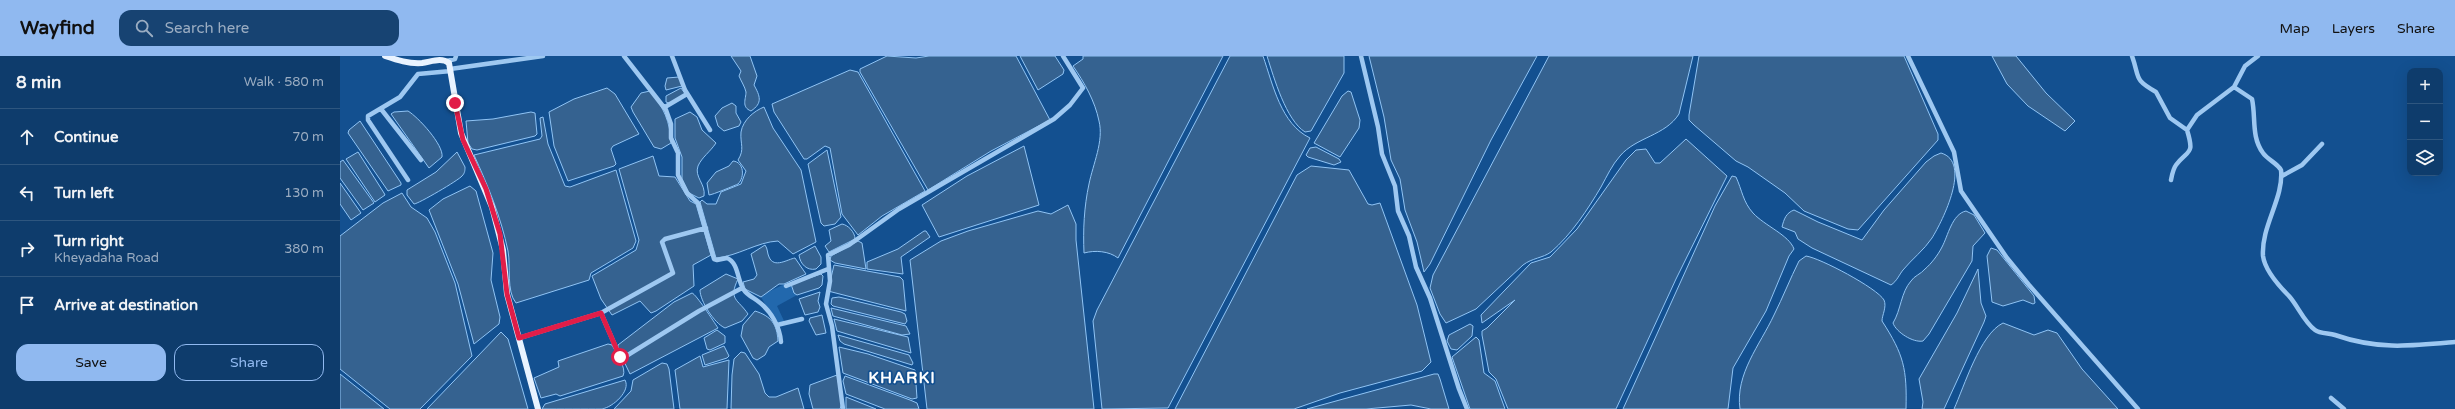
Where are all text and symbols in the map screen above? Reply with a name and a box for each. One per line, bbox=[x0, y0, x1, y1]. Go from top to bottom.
search box bbox=[119, 10, 399, 46]
text: Wayfind bbox=[20, 17, 95, 39]
icon: search bbox=[133, 17, 155, 39]
text: Search here bbox=[165, 19, 249, 37]
text: Map bbox=[2280, 20, 2310, 37]
text: Layers bbox=[2332, 20, 2375, 37]
text: Share bbox=[2397, 20, 2435, 37]
map controls bbox=[2407, 68, 2443, 176]
button: + bbox=[2407, 68, 2443, 104]
text: 8 min bbox=[16, 72, 61, 93]
text: Walk · 580 m bbox=[244, 74, 324, 90]
route end bbox=[446, 94, 464, 112]
button: − bbox=[2407, 104, 2443, 140]
icon: ahead bbox=[16, 126, 38, 148]
text: Continue bbox=[54, 128, 118, 146]
text: 70 m bbox=[292, 129, 324, 145]
button: layers bbox=[2407, 140, 2443, 176]
icon: left bbox=[16, 182, 38, 204]
text: Turn left bbox=[54, 184, 114, 202]
text: 130 m bbox=[284, 185, 324, 201]
text: Turn right bbox=[54, 232, 124, 250]
icon: right bbox=[16, 238, 38, 260]
text: 380 m bbox=[284, 241, 324, 257]
text: Kheyadaha Road bbox=[54, 250, 159, 266]
icon: arrive bbox=[16, 294, 38, 316]
text: Arrive at destination bbox=[54, 296, 198, 314]
button: Save bbox=[16, 344, 166, 381]
button: Share bbox=[174, 344, 324, 381]
route start bbox=[611, 348, 629, 366]
district label: KHARKI bbox=[868, 368, 936, 388]

